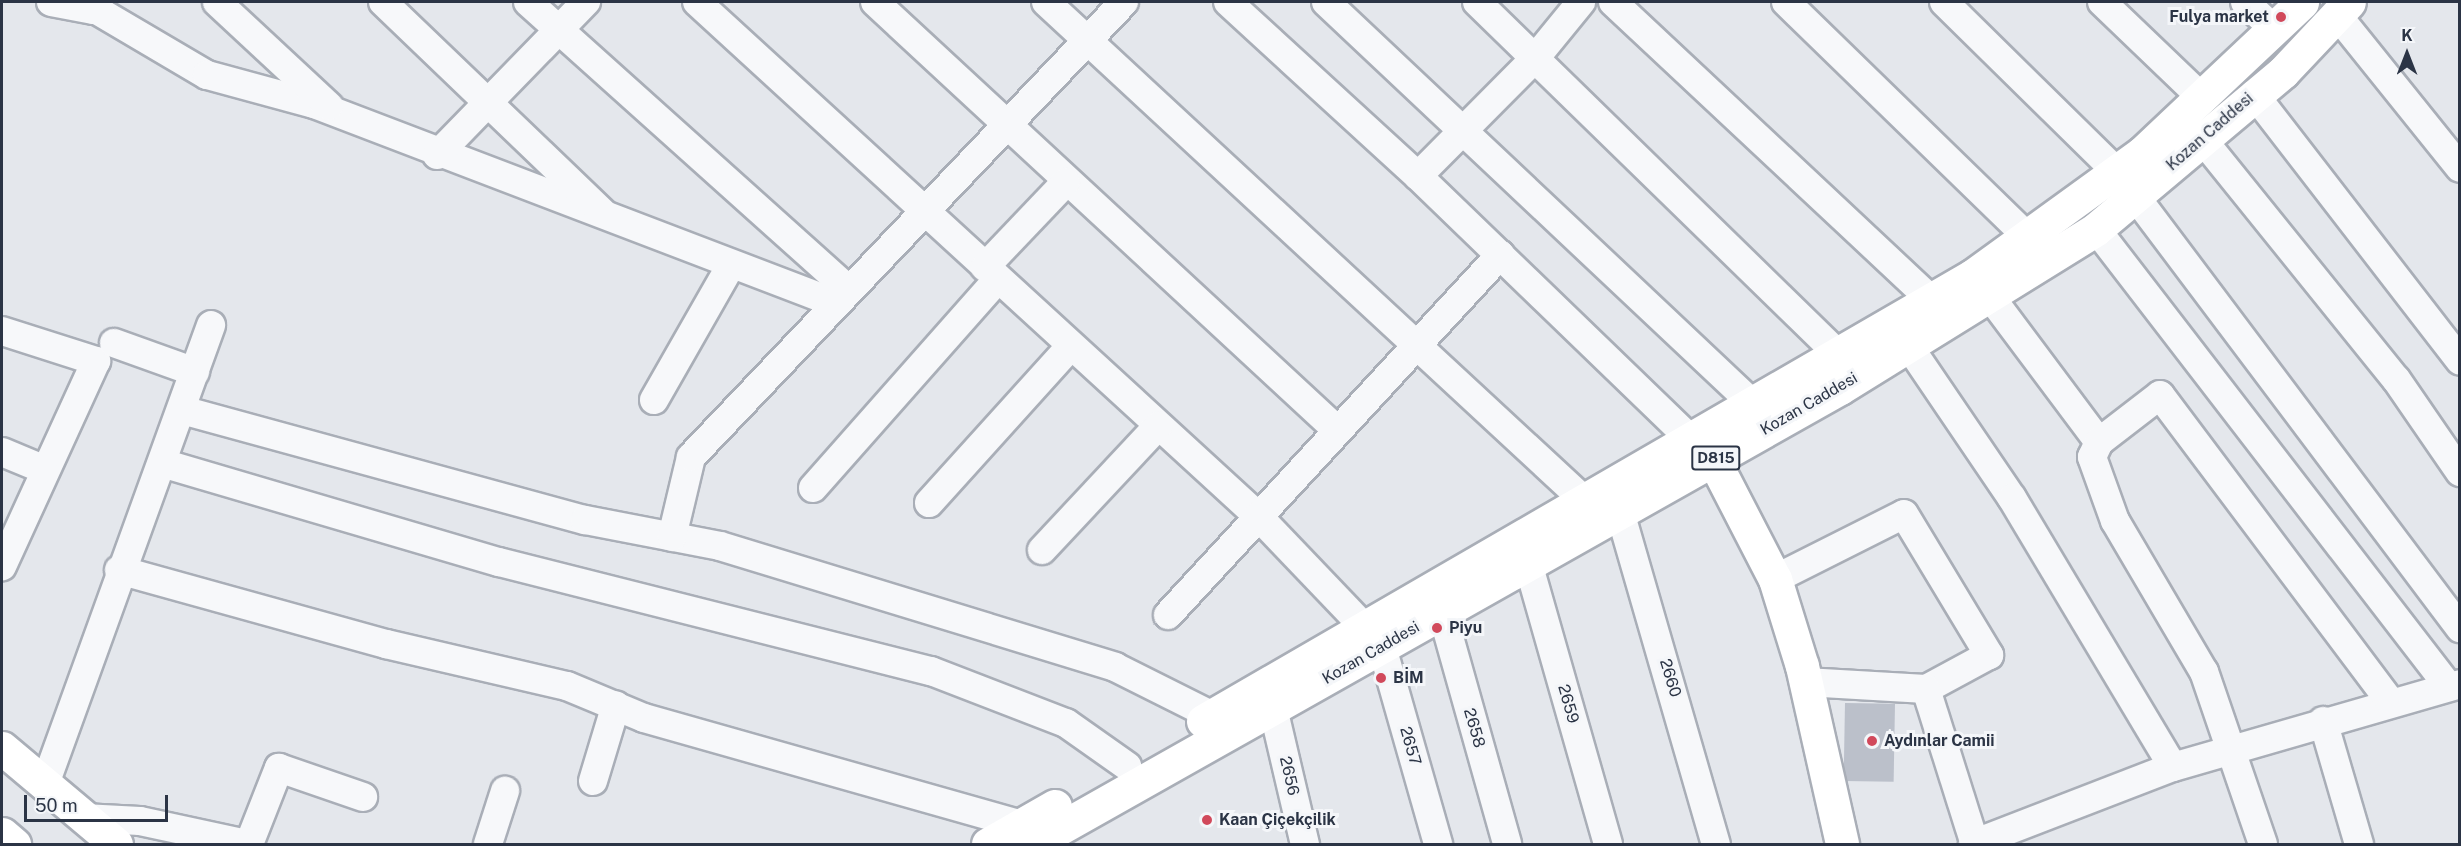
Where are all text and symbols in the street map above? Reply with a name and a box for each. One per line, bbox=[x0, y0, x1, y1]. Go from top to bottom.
place label: Fulya market bbox=[2169, 7, 2269, 27]
marker: Fulya market bbox=[2274, 10, 2288, 24]
north arrow bbox=[2377, 24, 2437, 84]
text: K bbox=[2401, 26, 2413, 45]
street label: Kozan Caddesi bbox=[2163, 89, 2257, 175]
street label: Kozan Caddesi bbox=[1757, 368, 1861, 440]
road number: D815 bbox=[1690, 446, 1742, 470]
street label: Kozan Caddesi bbox=[1319, 617, 1423, 689]
place label: Piyu bbox=[1449, 618, 1482, 638]
marker: Piyu bbox=[1430, 621, 1444, 635]
street label: 2660 bbox=[1655, 657, 1685, 699]
place label: BİM bbox=[1393, 668, 1424, 688]
marker: BİM bbox=[1374, 671, 1388, 685]
street label: 2659 bbox=[1553, 682, 1583, 726]
street label: 2658 bbox=[1459, 706, 1489, 750]
street label: 2657 bbox=[1395, 724, 1425, 768]
place label: Aydınlar Camii bbox=[1884, 731, 1995, 751]
marker: Aydınlar Camii bbox=[1865, 734, 1879, 748]
street label: 2656 bbox=[1275, 754, 1303, 798]
scale bar bbox=[27, 783, 171, 821]
text: 50 m bbox=[35, 795, 78, 816]
place label: Kaan Çiçekçilik bbox=[1219, 810, 1336, 830]
marker: Kaan Çiçekçilik bbox=[1200, 813, 1214, 827]

